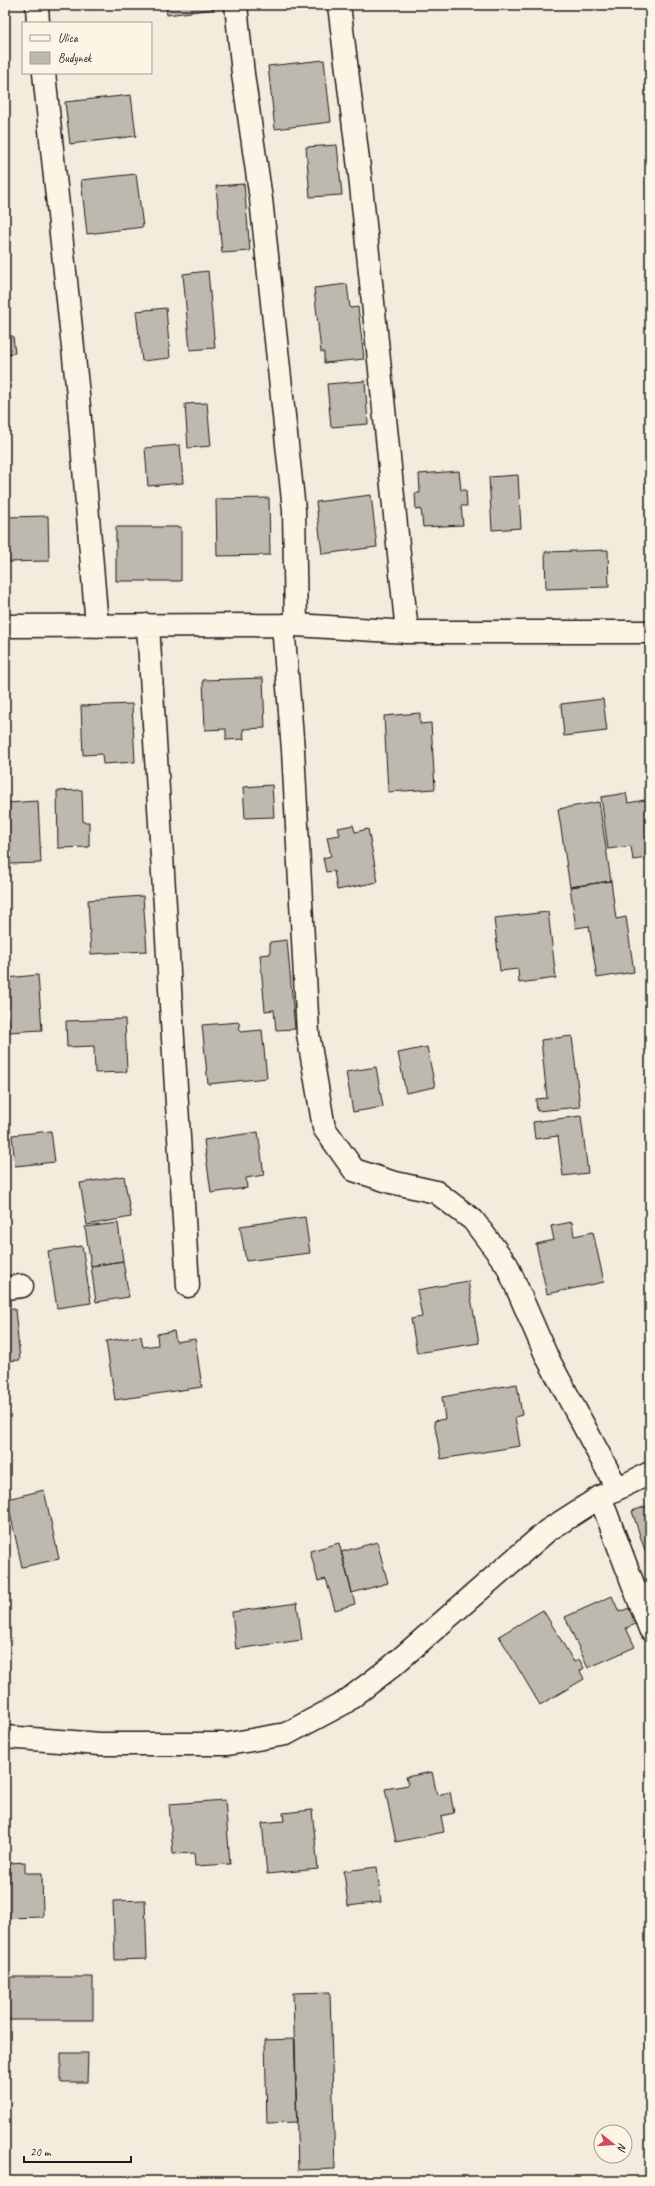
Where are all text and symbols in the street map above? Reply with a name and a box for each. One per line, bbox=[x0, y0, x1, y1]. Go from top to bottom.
legend bbox=[22, 22, 152, 74]
text: Ulica bbox=[58, 30, 79, 46]
text: Budynek bbox=[58, 50, 93, 66]
north arrow bbox=[593, 2124, 633, 2164]
scale bar bbox=[24, 2138, 131, 2164]
text: N bbox=[614, 2142, 630, 2154]
text: 20 m bbox=[30, 2144, 52, 2160]

